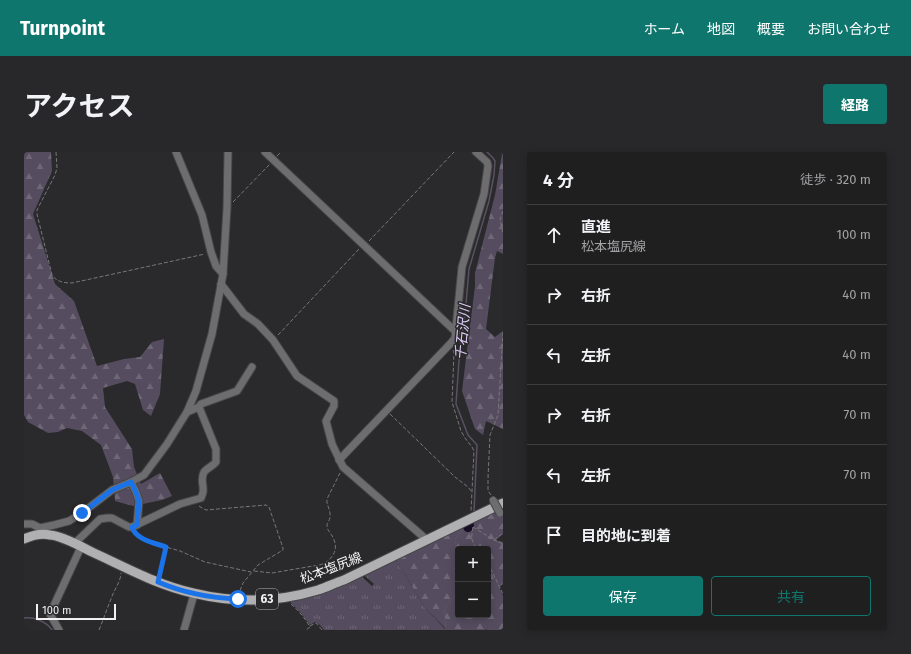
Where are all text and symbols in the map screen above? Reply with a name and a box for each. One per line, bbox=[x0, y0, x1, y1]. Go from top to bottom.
text: Turnpoint bbox=[20, 17, 105, 40]
text: ホーム bbox=[643, 21, 685, 38]
text: 地図 bbox=[707, 21, 735, 38]
text: 概要 bbox=[757, 21, 785, 38]
text: お問い合わせ bbox=[807, 21, 891, 38]
button: 経路 bbox=[823, 84, 887, 124]
text: アクセス bbox=[24, 90, 135, 123]
text: 4 分 bbox=[543, 170, 574, 191]
text: 徒歩 · 320 m bbox=[800, 172, 871, 187]
text: 直進 bbox=[581, 218, 611, 236]
icon: ahead bbox=[543, 224, 565, 246]
text: 100 m bbox=[836, 227, 871, 242]
text: 松本塩尻線 bbox=[581, 239, 646, 254]
icon: right bbox=[543, 284, 565, 306]
text: 右折 bbox=[581, 287, 611, 305]
text: 40 m bbox=[842, 287, 871, 302]
water label: 千石沢川 bbox=[452, 301, 474, 361]
icon: left bbox=[543, 344, 565, 366]
text: 左折 bbox=[581, 347, 611, 365]
text: 40 m bbox=[842, 347, 871, 362]
icon: right bbox=[543, 404, 565, 426]
text: 右折 bbox=[581, 407, 611, 425]
text: 70 m bbox=[844, 407, 871, 422]
icon: left bbox=[543, 464, 565, 486]
text: 左折 bbox=[581, 467, 611, 485]
text: 70 m bbox=[844, 467, 871, 482]
route end bbox=[73, 504, 91, 522]
icon: arrive bbox=[543, 524, 565, 546]
text: 目的地に到着 bbox=[581, 527, 671, 545]
map controls bbox=[455, 546, 491, 618]
button: + bbox=[455, 546, 491, 582]
street label: 松本塩尻線 bbox=[298, 549, 364, 587]
button: 保存 bbox=[543, 576, 703, 616]
button: 共有 bbox=[711, 576, 871, 616]
button: − bbox=[455, 582, 491, 618]
road number: 63 bbox=[256, 589, 278, 609]
route start bbox=[229, 590, 247, 608]
scale bar bbox=[36, 602, 116, 621]
text: 100 m bbox=[42, 604, 71, 617]

